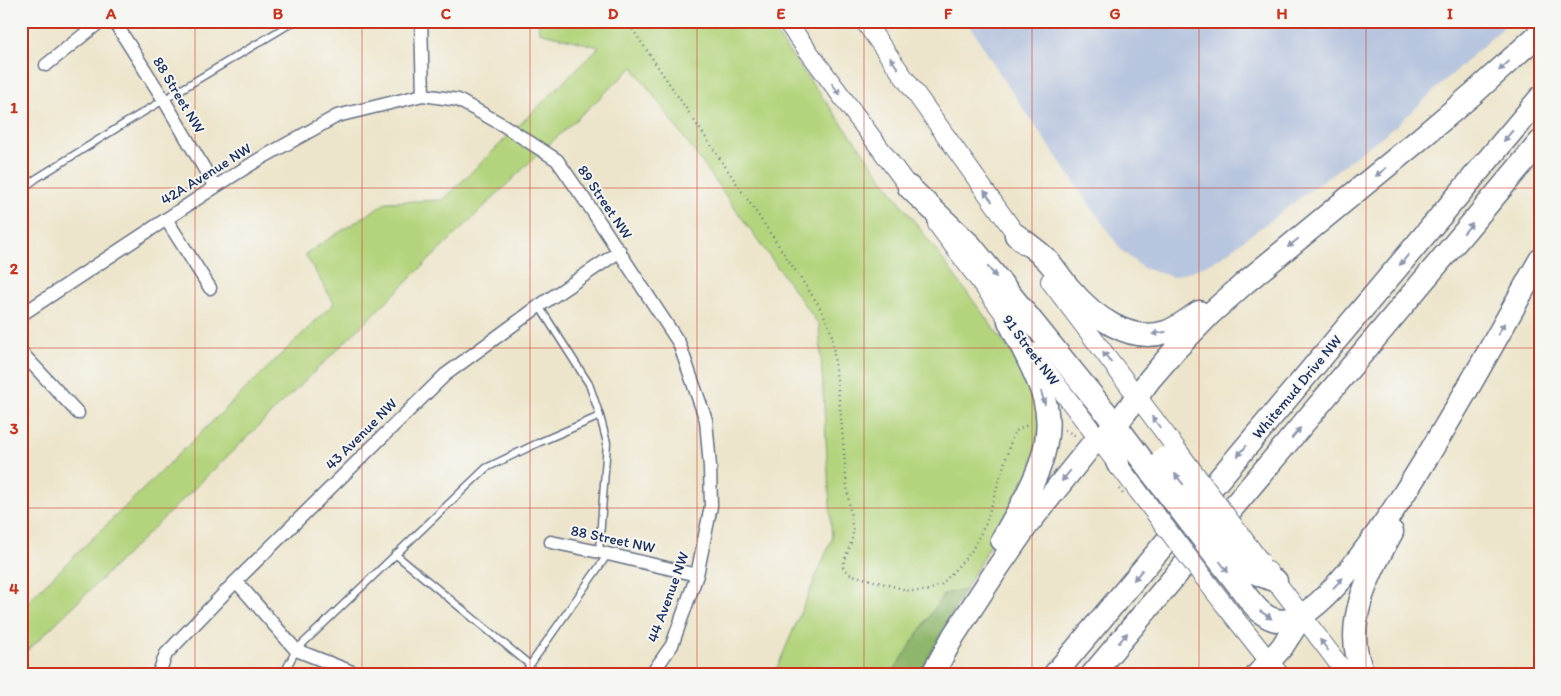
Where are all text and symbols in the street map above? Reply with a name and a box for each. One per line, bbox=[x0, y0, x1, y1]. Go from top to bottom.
text: A bbox=[105, 4, 117, 23]
text: B bbox=[273, 4, 284, 23]
text: C bbox=[441, 4, 452, 23]
text: D bbox=[608, 4, 619, 23]
text: E bbox=[777, 4, 786, 23]
text: F bbox=[944, 4, 953, 23]
text: G bbox=[1109, 4, 1121, 23]
text: H bbox=[1276, 4, 1288, 23]
text: I bbox=[1447, 4, 1453, 23]
street label: 88 Street NW bbox=[149, 54, 209, 137]
one-way arrow bbox=[889, 56, 899, 70]
one-way arrow bbox=[1499, 60, 1511, 72]
one-way arrow bbox=[831, 82, 841, 96]
text: 1 bbox=[10, 98, 18, 117]
one-way arrow bbox=[1503, 129, 1514, 142]
street label: 42A Avenue NW bbox=[157, 139, 255, 209]
street label: 89 Street NW bbox=[574, 162, 636, 243]
one-way arrow bbox=[1374, 166, 1387, 177]
one-way arrow bbox=[983, 189, 993, 202]
one-way arrow bbox=[1462, 222, 1473, 235]
one-way arrow bbox=[1287, 238, 1300, 249]
one-way arrow bbox=[1398, 253, 1409, 266]
text: 2 bbox=[10, 259, 19, 278]
one-way arrow bbox=[986, 265, 997, 278]
street label: 91 Street NW bbox=[998, 311, 1064, 389]
one-way arrow bbox=[1496, 322, 1505, 335]
one-way arrow bbox=[1151, 330, 1167, 338]
street label: Whitemud Drive NW bbox=[1248, 331, 1346, 443]
one-way arrow bbox=[1102, 350, 1112, 364]
one-way arrow bbox=[1040, 390, 1048, 405]
street label: 43 Avenue NW bbox=[321, 394, 401, 474]
one-way arrow bbox=[1151, 416, 1162, 429]
text: 3 bbox=[10, 419, 19, 438]
one-way arrow bbox=[1290, 427, 1301, 440]
one-way arrow bbox=[1237, 444, 1248, 457]
one-way arrow bbox=[1061, 469, 1072, 482]
one-way arrow bbox=[1173, 473, 1184, 486]
street label: 88 Street NW bbox=[569, 521, 657, 557]
street label: 44 Avenue NW bbox=[643, 549, 693, 645]
one-way arrow bbox=[1219, 560, 1230, 573]
one-way arrow bbox=[1132, 569, 1143, 582]
one-way arrow bbox=[1332, 578, 1344, 590]
text: 4 bbox=[9, 579, 19, 598]
one-way arrow bbox=[1259, 610, 1272, 619]
one-way arrow bbox=[1118, 631, 1129, 644]
one-way arrow bbox=[1319, 639, 1330, 652]

